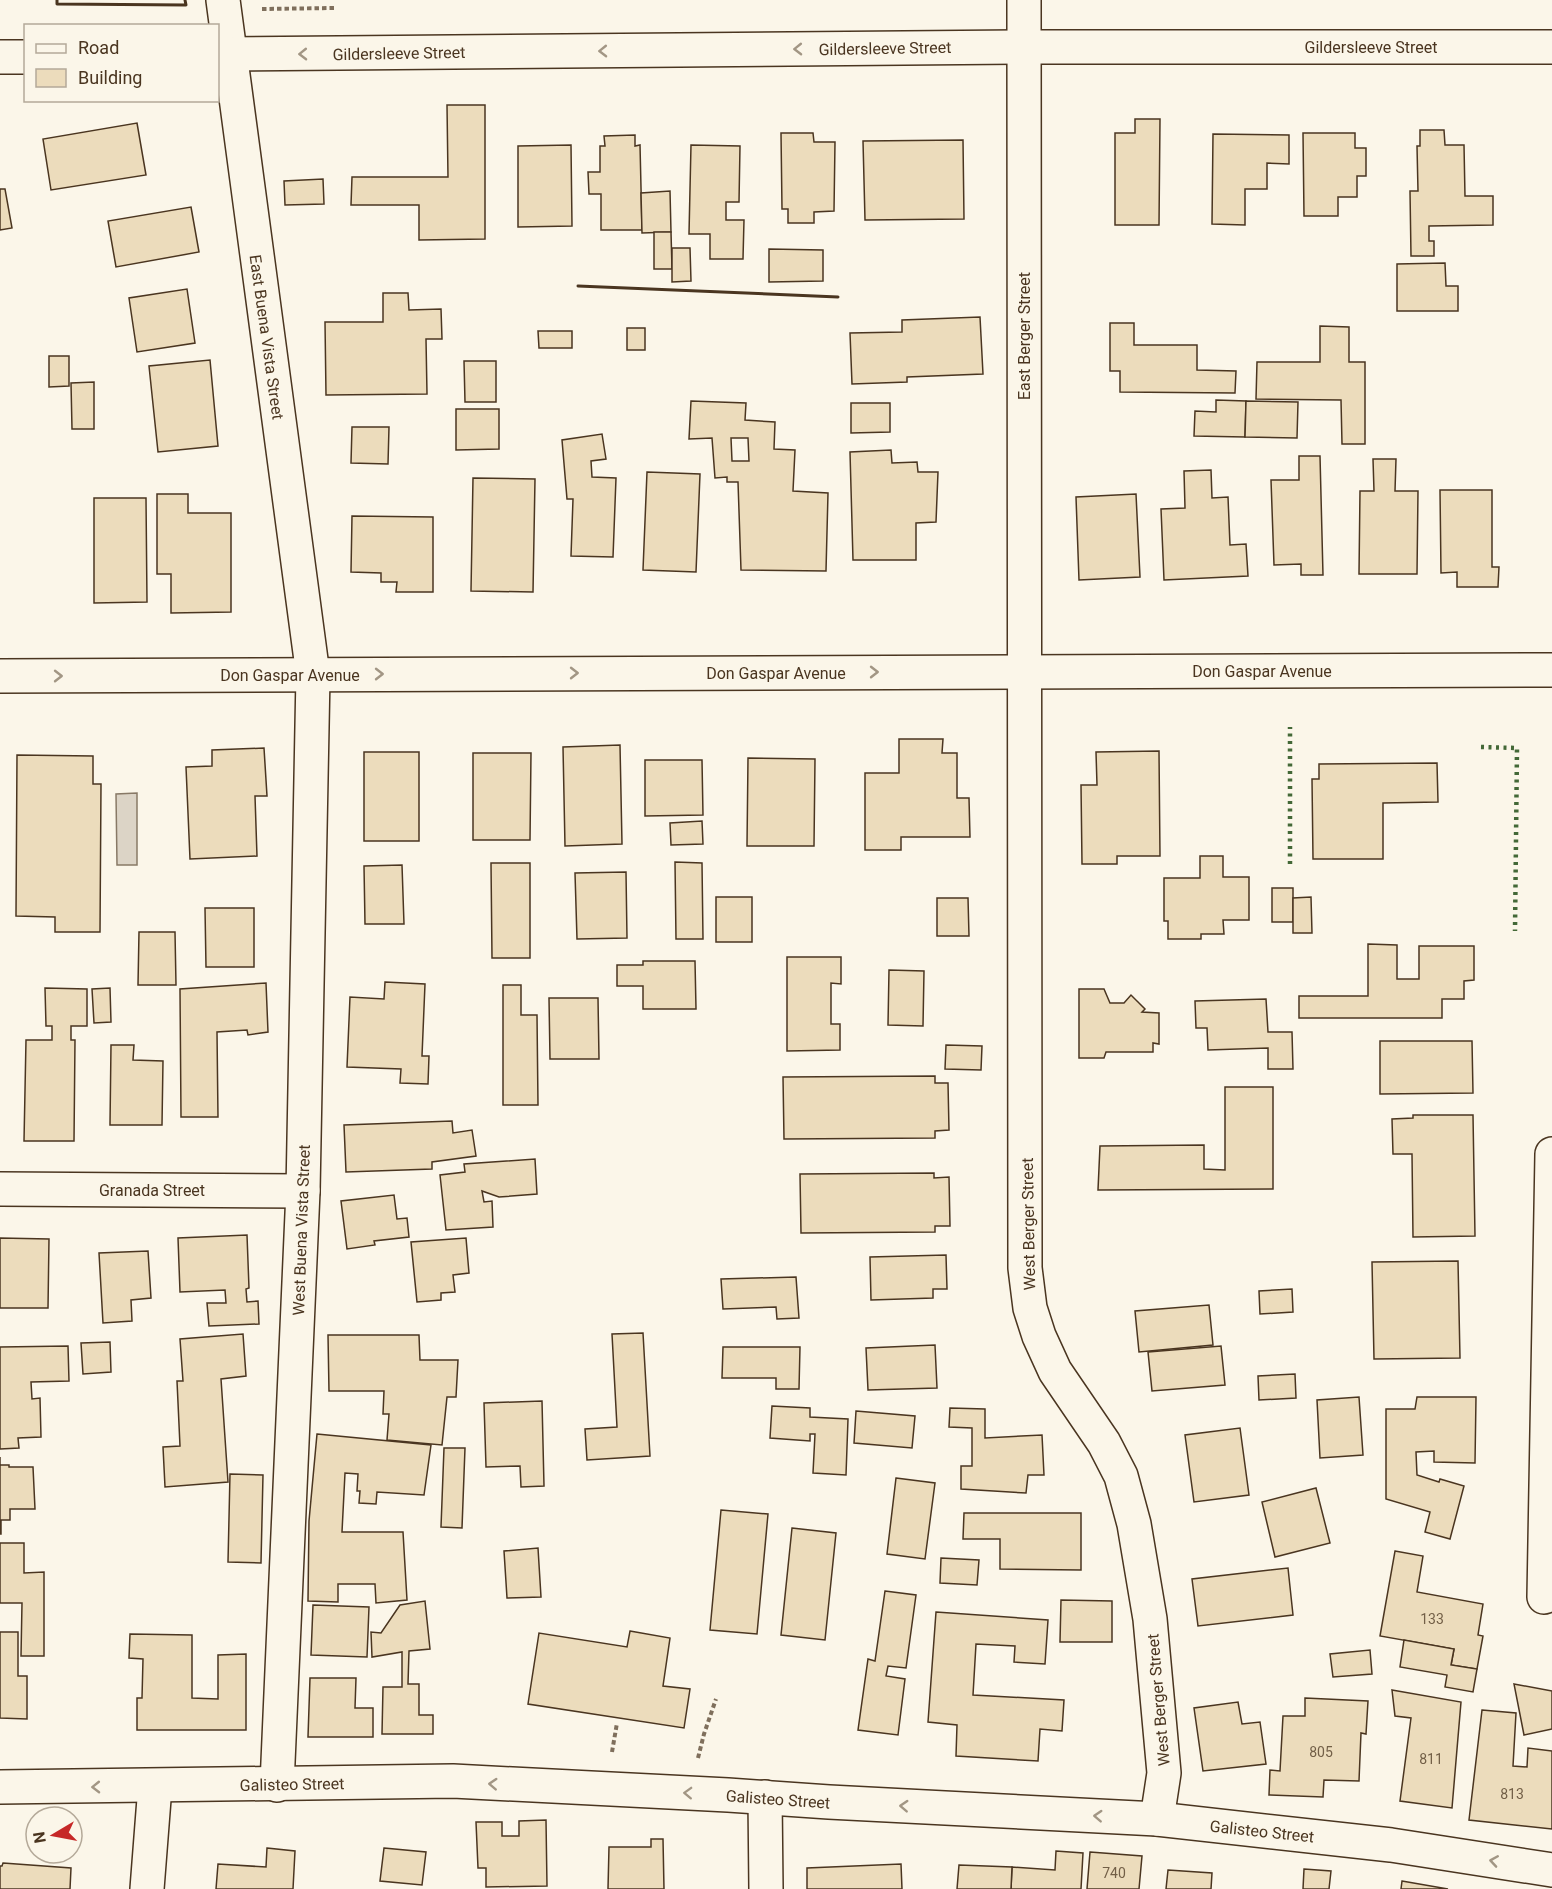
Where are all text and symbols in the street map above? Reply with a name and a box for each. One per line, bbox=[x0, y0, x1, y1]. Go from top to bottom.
legend bbox=[24, 24, 219, 102]
text: Road bbox=[78, 37, 119, 58]
street label: Gildersleeve Street bbox=[818, 38, 952, 59]
street label: Gildersleeve Street bbox=[1305, 38, 1437, 57]
street label: Gildersleeve Street bbox=[332, 43, 466, 64]
one-way arrow bbox=[794, 43, 803, 55]
one-way arrow bbox=[599, 45, 608, 57]
one-way arrow bbox=[299, 48, 308, 60]
text: Building bbox=[78, 67, 142, 88]
street label: East Buena Vista Street bbox=[246, 253, 287, 421]
street label: East Berger Street bbox=[1015, 272, 1034, 400]
street label: Don Gaspar Avenue bbox=[1192, 662, 1332, 681]
street label: Don Gaspar Avenue bbox=[706, 664, 846, 683]
street label: Don Gaspar Avenue bbox=[220, 666, 360, 685]
one-way arrow bbox=[870, 666, 879, 678]
one-way arrow bbox=[570, 667, 579, 680]
one-way arrow bbox=[375, 668, 384, 680]
one-way arrow bbox=[54, 670, 63, 682]
street label: West Buena Vista Street bbox=[289, 1144, 314, 1316]
street label: West Berger Street bbox=[1018, 1157, 1039, 1290]
street label: Granada Street bbox=[99, 1181, 205, 1200]
house number: 133 bbox=[1420, 1611, 1444, 1627]
street label: West Berger Street bbox=[1143, 1633, 1174, 1767]
house number: 805 bbox=[1309, 1744, 1333, 1760]
house number: 811 bbox=[1419, 1751, 1443, 1767]
street label: Galisteo Street bbox=[240, 1774, 345, 1795]
one-way arrow bbox=[489, 1777, 498, 1790]
one-way arrow bbox=[92, 1780, 101, 1793]
one-way arrow bbox=[683, 1786, 692, 1799]
street label: Galisteo Street bbox=[725, 1786, 831, 1813]
house number: 813 bbox=[1500, 1786, 1524, 1802]
one-way arrow bbox=[899, 1800, 908, 1813]
north arrow bbox=[24, 1805, 84, 1865]
one-way arrow bbox=[1094, 1810, 1103, 1823]
street label: Galisteo Street bbox=[1209, 1817, 1315, 1846]
text: N bbox=[29, 1830, 50, 1845]
one-way arrow bbox=[1490, 1855, 1500, 1868]
house number: 740 bbox=[1102, 1865, 1126, 1881]

